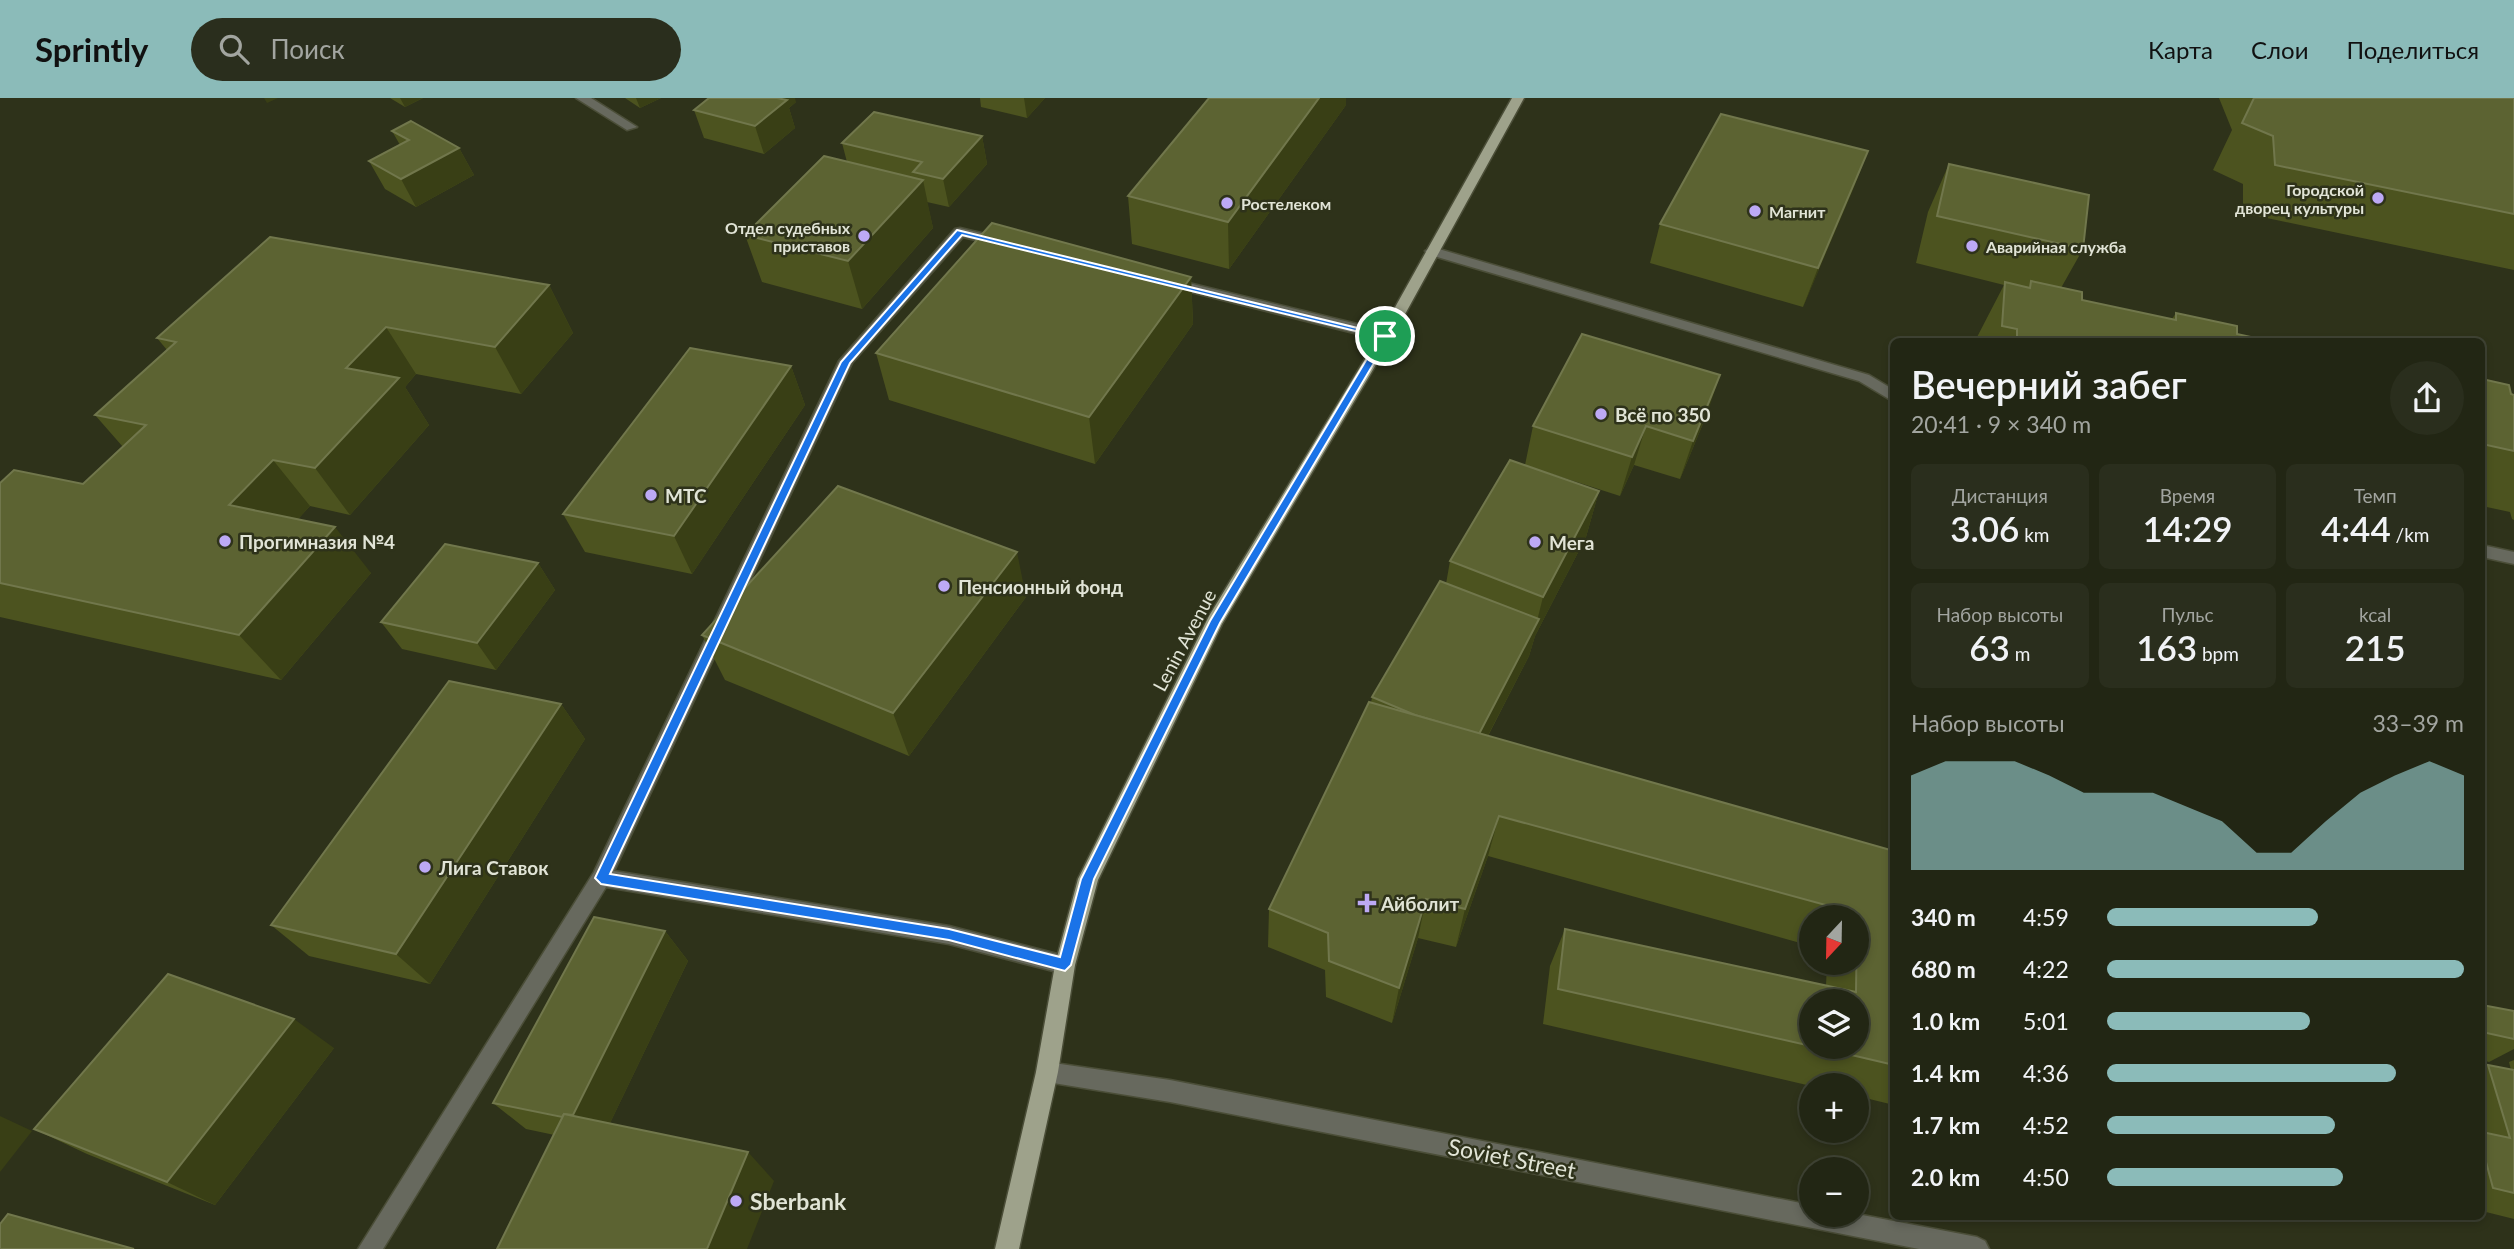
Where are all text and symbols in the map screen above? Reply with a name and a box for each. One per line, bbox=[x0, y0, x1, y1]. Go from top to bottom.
search box bbox=[191, 18, 681, 81]
text: Sprintly bbox=[35, 29, 149, 69]
icon: search bbox=[215, 30, 253, 68]
text: Поиск bbox=[271, 33, 345, 65]
text: Карта bbox=[2148, 35, 2213, 64]
text: Слои bbox=[2251, 35, 2308, 64]
text: Поделиться bbox=[2346, 35, 2479, 64]
place label: Городской дворец культуры bbox=[2235, 180, 2364, 217]
marker: Городской дворец культуры bbox=[2370, 190, 2386, 206]
place label: Ростелеком bbox=[1241, 194, 1331, 213]
marker: Ростелеком bbox=[1219, 195, 1235, 211]
place label: Магнит bbox=[1769, 202, 1826, 221]
marker: Магнит bbox=[1747, 203, 1763, 219]
place label: Отдел судебных приставов bbox=[725, 218, 851, 255]
marker: Отдел судебных приставов bbox=[856, 228, 872, 244]
place label: Аварийная служба bbox=[1985, 237, 2126, 256]
marker: Аварийная служба bbox=[1964, 238, 1980, 254]
pin bbox=[1355, 306, 1415, 366]
icon: arrive bbox=[1366, 317, 1404, 355]
text: Вечерний забег bbox=[1911, 361, 2187, 407]
button: share bbox=[2390, 361, 2464, 435]
place label: Всё по 350 bbox=[1615, 403, 1711, 426]
marker: Всё по 350 bbox=[1593, 406, 1609, 422]
text: 20:41 · 9 × 340 m bbox=[1911, 410, 2091, 438]
place label: МТС bbox=[665, 484, 707, 507]
text: Дистанция bbox=[1952, 484, 2048, 507]
text: Время bbox=[2160, 484, 2215, 507]
text: Темп bbox=[2354, 484, 2397, 507]
marker: МТС bbox=[643, 487, 659, 503]
text: 3.06 bbox=[1950, 507, 2019, 549]
text: 14:29 bbox=[2142, 507, 2233, 549]
text: 4:44 bbox=[2321, 507, 2391, 549]
text: km bbox=[2019, 523, 2050, 546]
text: /km bbox=[2391, 523, 2429, 546]
place label: Прогимназия №4 bbox=[239, 530, 395, 553]
place label: Мега bbox=[1549, 531, 1594, 554]
marker: Прогимназия №4 bbox=[217, 533, 233, 549]
marker: Мега bbox=[1527, 534, 1543, 550]
place label: Пенсионный фонд bbox=[958, 575, 1123, 598]
marker: Пенсионный фонд bbox=[936, 578, 952, 594]
street label: Lenin Avenue bbox=[1148, 585, 1220, 695]
text: Набор высоты bbox=[1936, 603, 2063, 626]
text: Пульс bbox=[2162, 603, 2213, 626]
text: kcal bbox=[2359, 603, 2391, 626]
text: 63 bbox=[1969, 626, 2010, 668]
text: 163 bbox=[2136, 626, 2197, 668]
text: 215 bbox=[2345, 626, 2406, 668]
text: m bbox=[2010, 642, 2030, 665]
text: bpm bbox=[2197, 642, 2239, 665]
text: Набор высоты bbox=[1911, 709, 2065, 737]
text: 33–39 m bbox=[2372, 709, 2464, 737]
place label: Лига Ставок bbox=[438, 856, 549, 879]
marker: Лига Ставок bbox=[417, 859, 433, 875]
place label: Айболит bbox=[1380, 892, 1460, 915]
marker: Айболит bbox=[1359, 895, 1375, 911]
text: 340 m bbox=[1911, 903, 1976, 931]
text: 4:59 bbox=[2023, 903, 2069, 931]
north arrow bbox=[1799, 905, 1869, 975]
map controls bbox=[1799, 905, 1869, 1227]
text: 680 m bbox=[1911, 955, 1976, 983]
text: 4:22 bbox=[2023, 955, 2069, 983]
button: layers bbox=[1799, 989, 1869, 1059]
text: 1.0 km bbox=[1911, 1007, 1980, 1035]
text: 5:01 bbox=[2023, 1007, 2069, 1035]
text: 1.4 km bbox=[1911, 1059, 1980, 1087]
text: 4:36 bbox=[2023, 1059, 2069, 1087]
button: + bbox=[1799, 1073, 1869, 1143]
text: 1.7 km bbox=[1911, 1111, 1980, 1139]
text: 4:52 bbox=[2023, 1111, 2069, 1139]
street label: Soviet Street bbox=[1446, 1132, 1579, 1184]
button: − bbox=[1799, 1157, 1869, 1227]
text: 2.0 km bbox=[1911, 1163, 1980, 1191]
text: 4:50 bbox=[2023, 1163, 2069, 1191]
place label: Sberbank bbox=[750, 1187, 847, 1215]
marker: Sberbank bbox=[728, 1193, 744, 1209]

